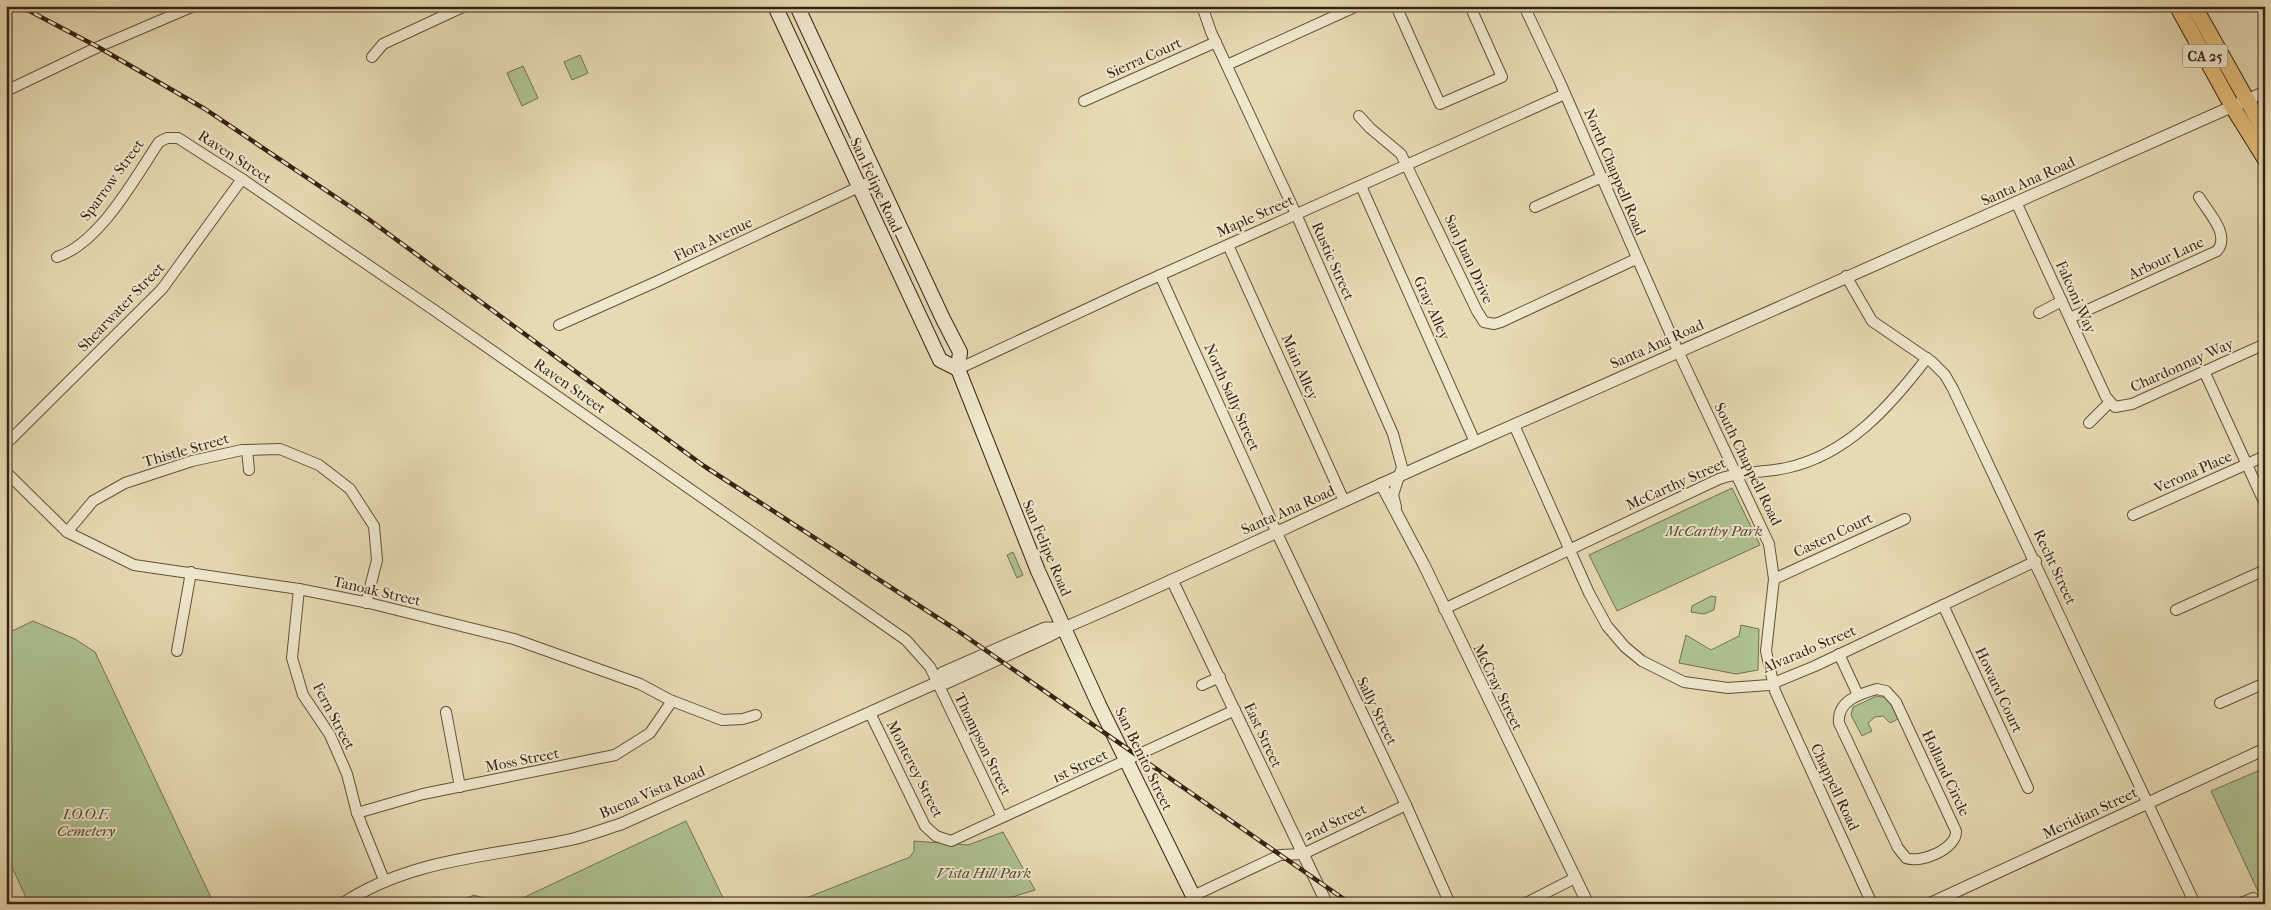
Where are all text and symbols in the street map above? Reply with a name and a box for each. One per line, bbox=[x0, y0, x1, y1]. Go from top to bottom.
street label: Sierra Court bbox=[1104, 33, 1185, 83]
road number: CA 25 bbox=[2182, 44, 2228, 68]
street label: North Chappell Road bbox=[1580, 106, 1650, 239]
street label: Raven Street bbox=[195, 127, 276, 188]
street label: Sparrow Street bbox=[76, 135, 148, 224]
street label: San Felipe Road bbox=[846, 135, 906, 236]
street label: Santa Ana Road bbox=[1978, 152, 2078, 210]
street label: Maple Street bbox=[1213, 191, 1297, 241]
street label: San Juan Drive bbox=[1441, 212, 1498, 307]
street label: Flora Avenue bbox=[671, 213, 756, 265]
street label: Rustic Street bbox=[1308, 219, 1359, 304]
street label: Arbour Lane bbox=[2124, 232, 2207, 284]
street label: Shearwater Street bbox=[74, 258, 168, 355]
street label: Falconi Way bbox=[2052, 258, 2100, 337]
street label: Gray Alley bbox=[1410, 273, 1454, 344]
street label: Santa Ana Road bbox=[1607, 315, 1707, 373]
street label: Main Alley bbox=[1278, 331, 1323, 404]
street label: Chardonnay Way bbox=[2128, 334, 2237, 396]
street label: North Sally Street bbox=[1200, 341, 1264, 454]
street label: Raven Street bbox=[530, 355, 610, 418]
street label: South Chappell Road bbox=[1710, 400, 1786, 529]
street label: Thistle Street bbox=[141, 429, 232, 471]
street label: Verona Place bbox=[2150, 447, 2235, 498]
street label: McCarthy Street bbox=[1623, 454, 1729, 514]
street label: Santa Ana Road bbox=[1238, 481, 1338, 539]
street label: San Felipe Road bbox=[1019, 497, 1076, 600]
street label: Casten Court bbox=[1791, 509, 1876, 561]
park label: McCarthy Park bbox=[1664, 522, 1763, 540]
street label: Recht Street bbox=[2030, 526, 2081, 608]
street label: Tanoak Street bbox=[331, 572, 423, 610]
street label: Alvarado Street bbox=[1759, 621, 1859, 677]
street label: McCray Street bbox=[1469, 641, 1527, 734]
street label: Howard Court bbox=[1971, 644, 2027, 736]
street label: Sally Street bbox=[1353, 674, 1401, 749]
street label: Fern Street bbox=[309, 679, 359, 753]
street label: Thompson Street bbox=[950, 690, 1016, 799]
street label: East Street bbox=[1240, 700, 1286, 771]
street label: San Benito Street bbox=[1111, 704, 1177, 814]
street label: Monterey Street bbox=[883, 717, 948, 821]
street label: Holland Circle bbox=[1918, 727, 1974, 820]
street label: Chappell Road bbox=[1807, 741, 1863, 834]
street label: Moss Street bbox=[483, 744, 561, 776]
street label: 1st Street bbox=[1049, 745, 1111, 787]
street label: Buena Vista Road bbox=[596, 761, 708, 822]
street label: Meridian Street bbox=[2040, 783, 2141, 843]
street label: 2nd Street bbox=[1301, 799, 1370, 844]
park label: I.O.O.F. Cemetery bbox=[57, 805, 116, 840]
park label: Vista Hill Park bbox=[937, 864, 1032, 882]

